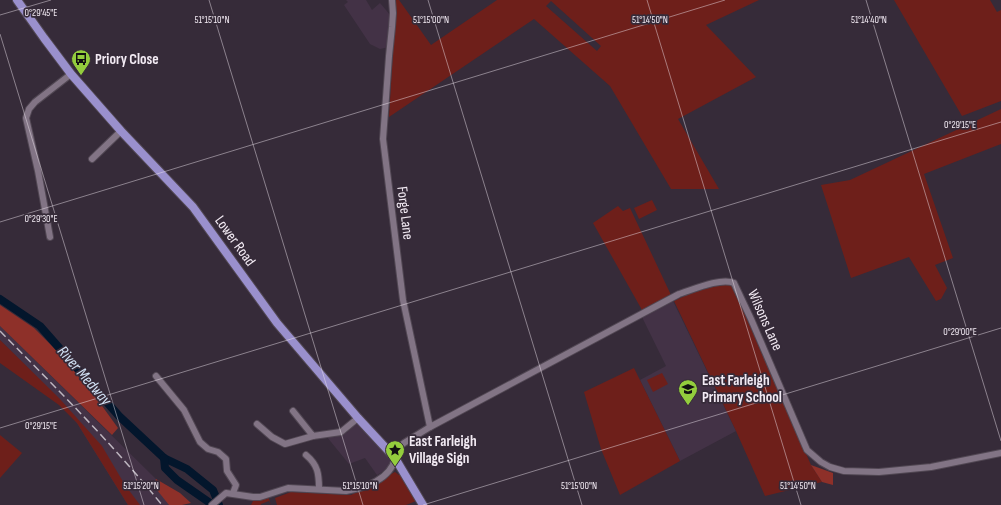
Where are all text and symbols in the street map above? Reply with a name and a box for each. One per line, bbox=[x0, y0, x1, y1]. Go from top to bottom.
text: 0°29'45"E bbox=[25, 7, 57, 19]
text: 51°15'10"N bbox=[194, 14, 230, 26]
text: 51°15'00"N bbox=[413, 14, 449, 26]
text: 51°14'50"N bbox=[632, 14, 668, 26]
text: 51°14'40"N bbox=[851, 14, 887, 26]
bus stop icon: Priory Close bbox=[70, 48, 92, 76]
place label: Priory Close bbox=[95, 50, 159, 69]
text: 0°29'15"E bbox=[944, 119, 976, 131]
street label: Forge Lane bbox=[392, 185, 418, 241]
street label: Lower Road bbox=[210, 212, 260, 270]
text: 0°29'30"E bbox=[24, 213, 58, 225]
street label: Wilsons Lane bbox=[743, 286, 787, 354]
text: 0°29'00"E bbox=[943, 326, 977, 338]
water label: River Medway bbox=[53, 342, 116, 410]
place label: East Farleigh Primary School bbox=[702, 371, 782, 407]
school or university icon: East Farleigh Primary School bbox=[677, 378, 699, 406]
text: 0°29'15"E bbox=[25, 420, 57, 432]
place label: East Farleigh Village Sign bbox=[409, 432, 477, 468]
place icon: East Farleigh Village Sign bbox=[384, 439, 406, 467]
text: 51°15'20"N bbox=[123, 480, 159, 492]
text: 51°15'10"N bbox=[342, 480, 378, 492]
text: 51°15'00"N bbox=[561, 480, 597, 492]
text: 51°14'50"N bbox=[780, 480, 816, 492]

